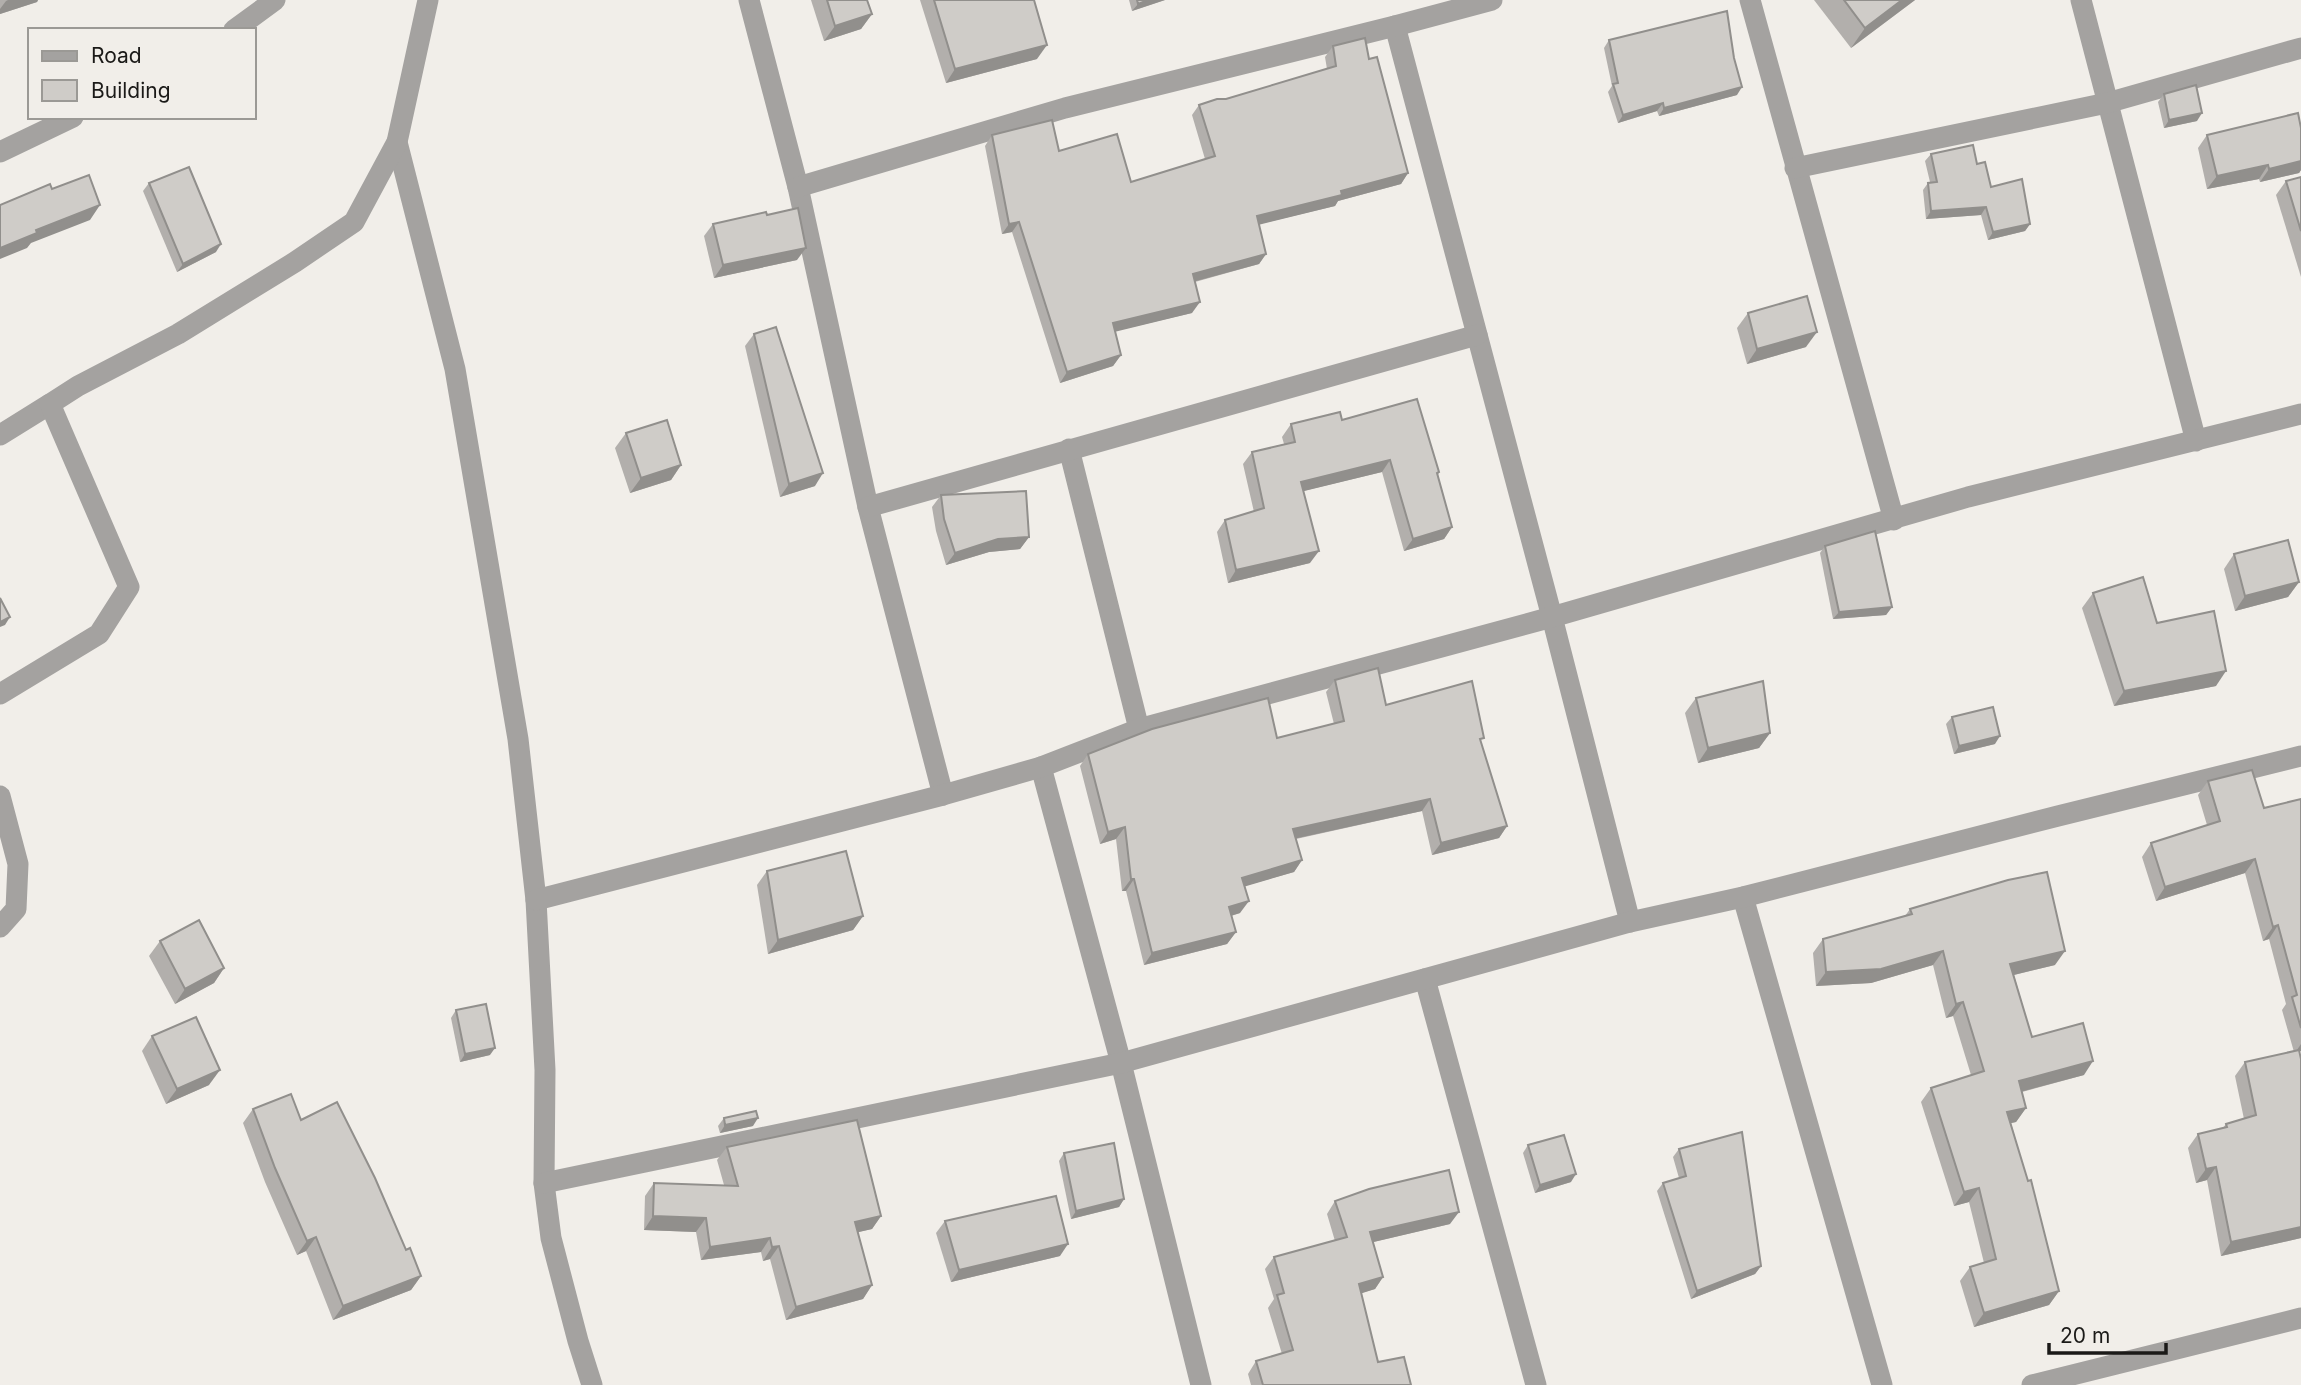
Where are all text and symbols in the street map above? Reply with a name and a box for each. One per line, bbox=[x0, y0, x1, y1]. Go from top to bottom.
legend bbox=[28, 28, 256, 119]
text: Road bbox=[91, 43, 142, 68]
text: Building bbox=[91, 78, 171, 103]
scale bar bbox=[2049, 1312, 2166, 1356]
text: 20 m bbox=[2060, 1323, 2110, 1348]

